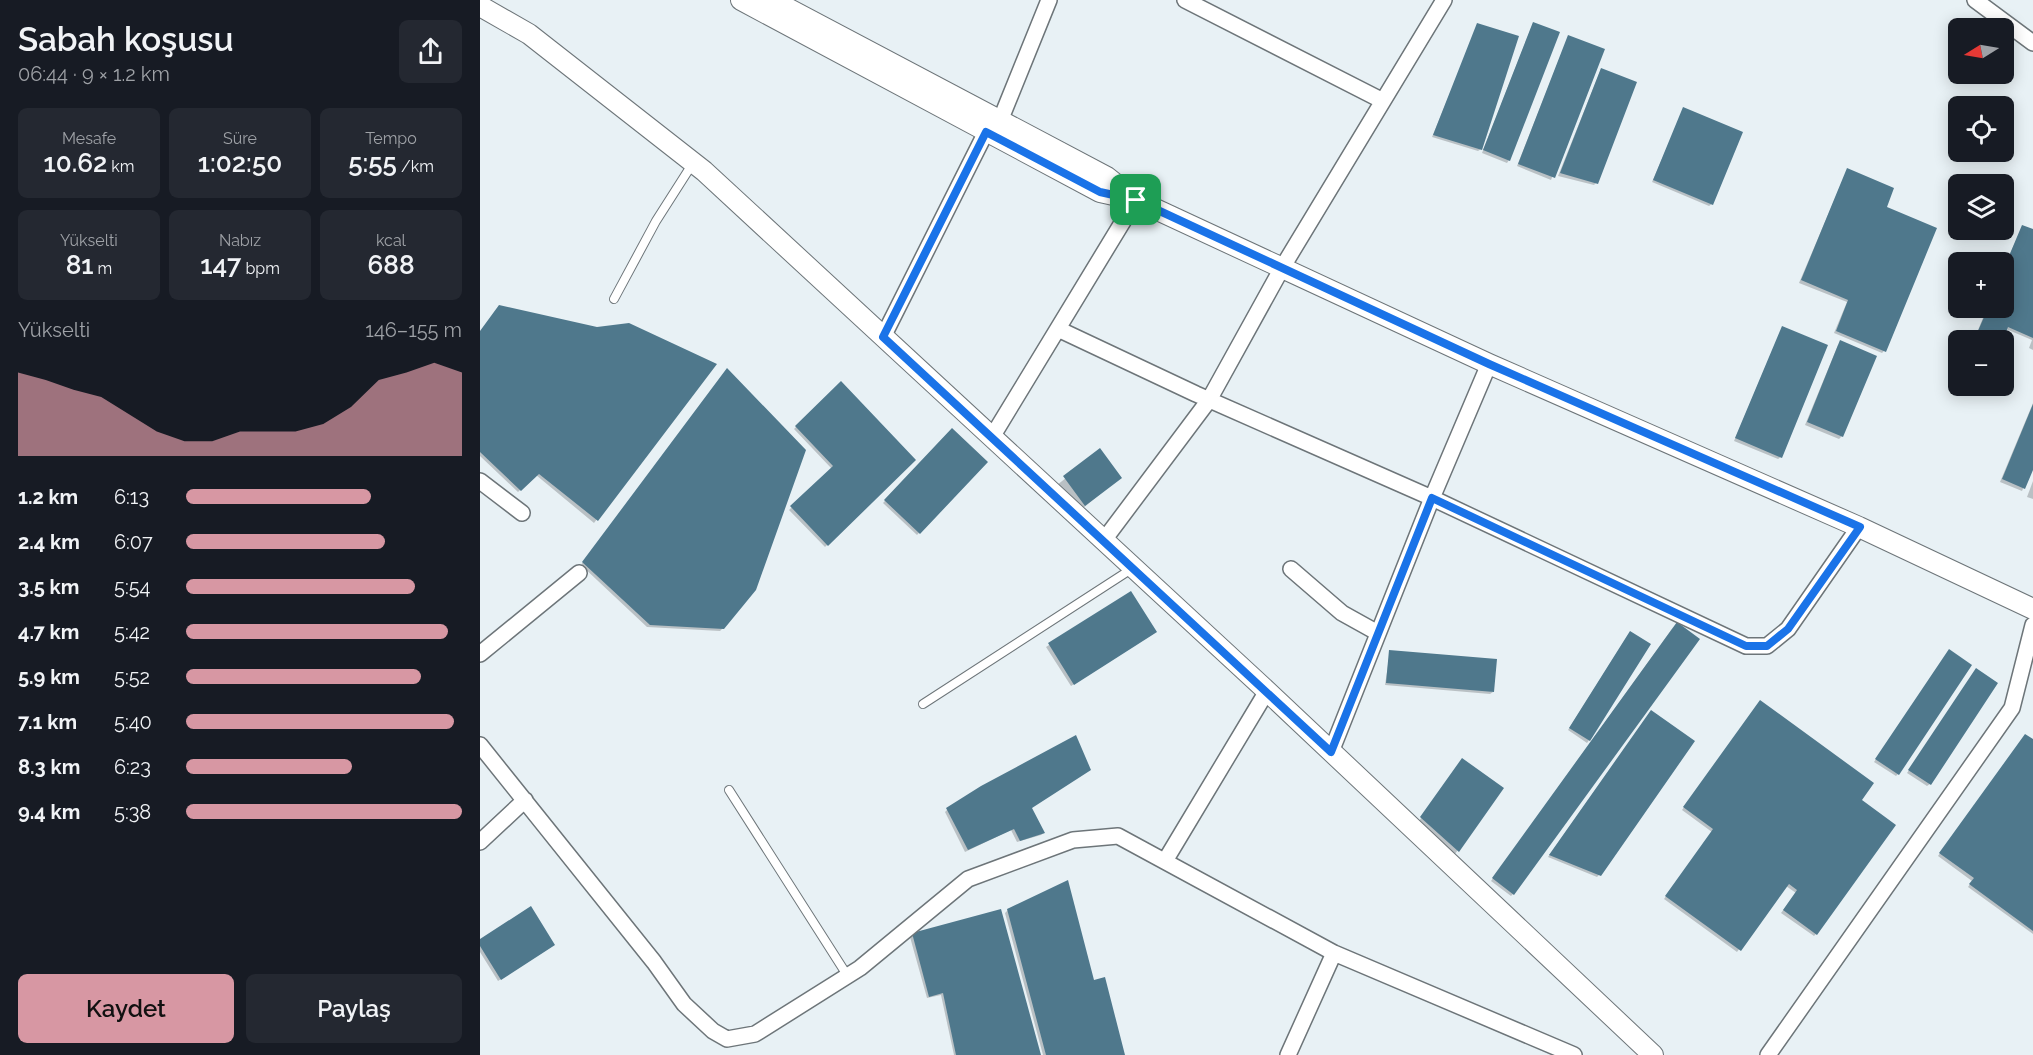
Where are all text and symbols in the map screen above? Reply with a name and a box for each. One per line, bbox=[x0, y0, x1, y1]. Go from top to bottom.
north arrow bbox=[1948, 18, 2014, 84]
map controls bbox=[1948, 18, 2014, 396]
text: Sabah koşusu bbox=[18, 20, 234, 59]
button: share bbox=[399, 20, 462, 83]
text: 06:44 · 9 × 1.2 km bbox=[18, 62, 170, 86]
button: locate bbox=[1948, 96, 2014, 162]
text: Mesafe bbox=[62, 129, 116, 148]
text: Süre bbox=[223, 129, 257, 148]
text: Tempo bbox=[365, 129, 417, 148]
text: 10.62 bbox=[43, 148, 107, 178]
text: 1:02:50 bbox=[198, 148, 282, 178]
text: 5:55 bbox=[348, 148, 397, 178]
text: km bbox=[107, 157, 135, 176]
text: /km bbox=[397, 157, 434, 176]
pin bbox=[1110, 174, 1161, 225]
button: layers bbox=[1948, 174, 2014, 240]
icon: arrive bbox=[1119, 183, 1152, 216]
text: Yükselti bbox=[60, 231, 118, 250]
text: Nabız bbox=[219, 231, 261, 250]
text: kcal bbox=[376, 231, 406, 250]
text: 81 bbox=[66, 250, 94, 280]
text: 147 bbox=[200, 250, 241, 280]
text: 688 bbox=[367, 250, 415, 280]
button: + bbox=[1948, 252, 2014, 318]
text: m bbox=[94, 259, 112, 278]
text: bpm bbox=[241, 259, 280, 278]
text: Yükselti bbox=[18, 318, 90, 342]
text: 146–155 m bbox=[365, 318, 462, 342]
button: − bbox=[1948, 330, 2014, 396]
text: 1.2 km bbox=[18, 485, 78, 509]
text: 6:13 bbox=[114, 485, 149, 509]
text: 2.4 km bbox=[18, 530, 80, 554]
text: 6:07 bbox=[114, 530, 153, 554]
text: 3.5 km bbox=[18, 575, 79, 599]
text: 5:54 bbox=[114, 575, 150, 599]
text: 4.7 km bbox=[18, 620, 79, 644]
text: 5:42 bbox=[114, 620, 150, 644]
text: 5.9 km bbox=[18, 665, 80, 689]
text: 5:52 bbox=[114, 665, 150, 689]
text: 7.1 km bbox=[18, 710, 77, 734]
text: 5:40 bbox=[114, 710, 152, 734]
text: 8.3 km bbox=[18, 755, 80, 779]
text: 6:23 bbox=[114, 755, 151, 779]
text: 9.4 km bbox=[18, 800, 80, 824]
text: 5:38 bbox=[114, 800, 151, 824]
button: Kaydet bbox=[18, 974, 234, 1043]
button: Paylaş bbox=[246, 974, 462, 1043]

